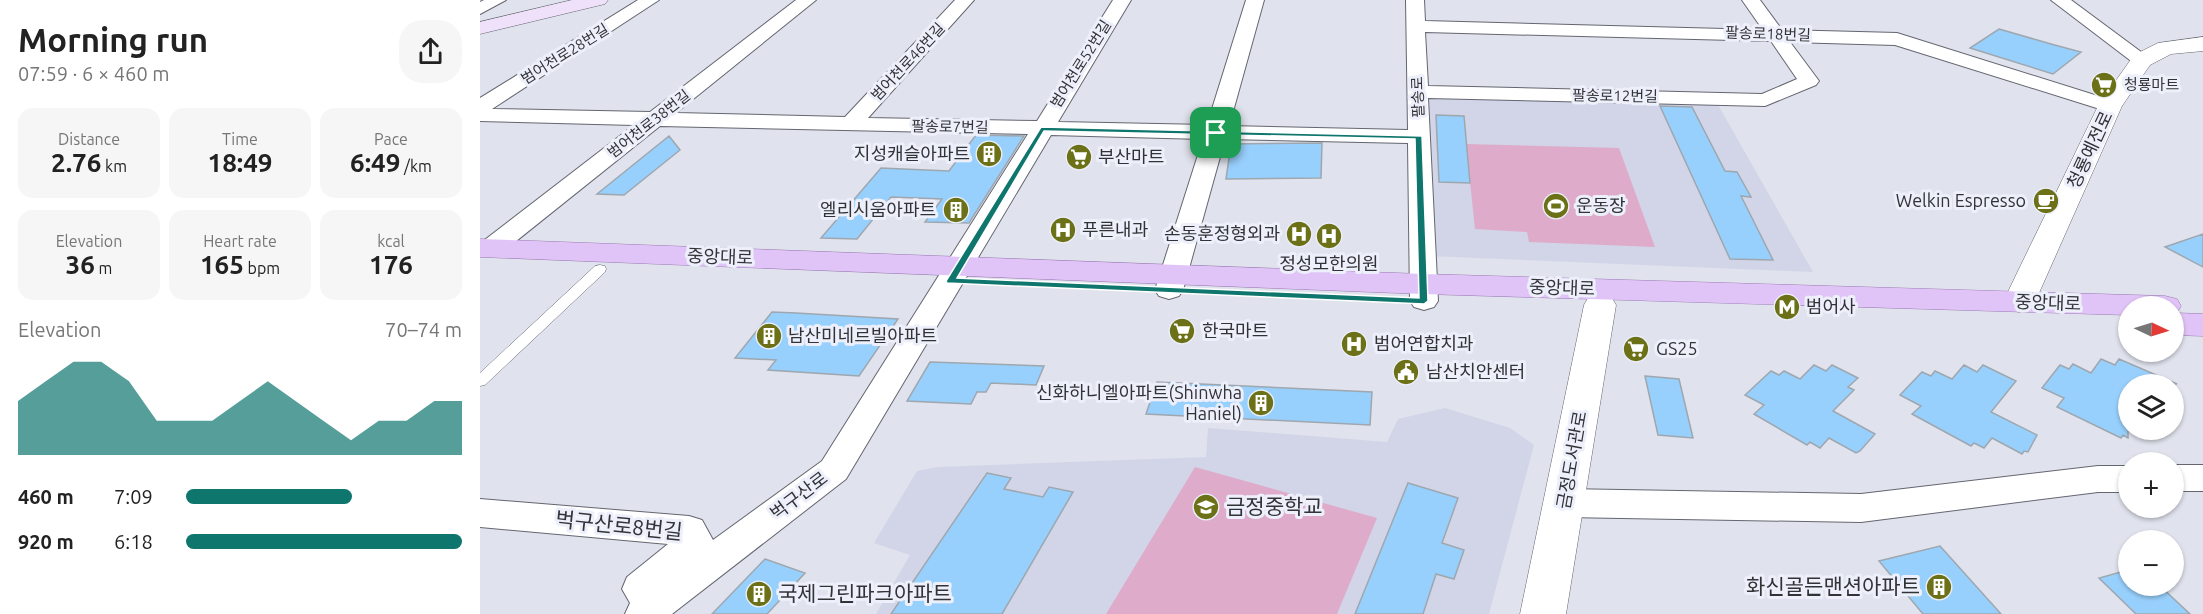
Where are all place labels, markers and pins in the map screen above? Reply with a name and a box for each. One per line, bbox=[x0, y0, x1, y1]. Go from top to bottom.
supermarket icon: 청룡마트 bbox=[2089, 70, 2119, 100]
place label: 청룡마트 bbox=[2124, 76, 2179, 93]
pin bbox=[1190, 107, 1241, 158]
building icon: 지성캐슬아파트 bbox=[974, 139, 1004, 169]
supermarket icon: 부산마트 bbox=[1064, 142, 1094, 172]
place label: 지성캐슬아파트 bbox=[854, 143, 970, 163]
place label: 부산마트 bbox=[1098, 146, 1164, 166]
cafe icon: Welkin Espresso bbox=[2031, 186, 2061, 216]
place label: Welkin Espresso bbox=[1896, 190, 2026, 210]
sports icon: 운동장 bbox=[1541, 191, 1571, 221]
building icon: 엘리시움아파트 bbox=[941, 195, 971, 225]
place label: 운동장 bbox=[1576, 195, 1626, 215]
place label: 엘리시움아파트 bbox=[820, 199, 936, 219]
hospital icon: 푸른내과 bbox=[1048, 215, 1078, 245]
place label: 푸른내과 bbox=[1082, 219, 1149, 239]
hospital icon: 손동훈정형외과 bbox=[1284, 219, 1314, 249]
hospital icon: 정성모한의원 bbox=[1314, 221, 1344, 251]
place label: 손동훈정형외과 bbox=[1164, 223, 1280, 243]
place label: 정성모한의원 bbox=[1279, 253, 1379, 273]
metro station icon: 범어사 bbox=[1772, 292, 1802, 322]
place label: 범어사 bbox=[1806, 296, 1856, 316]
supermarket icon: 한국마트 bbox=[1167, 316, 1197, 346]
place label: 한국마트 bbox=[1202, 320, 1268, 340]
building icon: 남산미네르빌아파트 bbox=[754, 321, 784, 351]
place label: 남산미네르빌아파트 bbox=[788, 325, 937, 345]
hospital icon: 범어연합치과 bbox=[1339, 329, 1369, 359]
place label: 범어연합치과 bbox=[1374, 333, 1474, 353]
supermarket icon: GS25 bbox=[1621, 334, 1651, 364]
place label: GS25 bbox=[1656, 338, 1698, 358]
public building icon: 남산치안센터 bbox=[1391, 357, 1421, 387]
place label: 남산치안센터 bbox=[1426, 361, 1525, 381]
place label: 신화하니엘아파트(Shinwha Haniel) bbox=[1036, 382, 1242, 424]
building icon: 신화하니엘아파트(Shinwha Haniel) bbox=[1246, 388, 1276, 418]
school or university icon: 금정중학교 bbox=[1191, 492, 1221, 522]
place label: 금정중학교 bbox=[1226, 494, 1323, 518]
building icon: 화신골든맨션아파트 bbox=[1924, 572, 1954, 602]
place label: 화신골든맨션아파트 bbox=[1746, 574, 1920, 598]
building icon: 국제그린파크아파트 bbox=[744, 579, 774, 609]
place label: 국제그린파크아파트 bbox=[778, 581, 952, 605]

